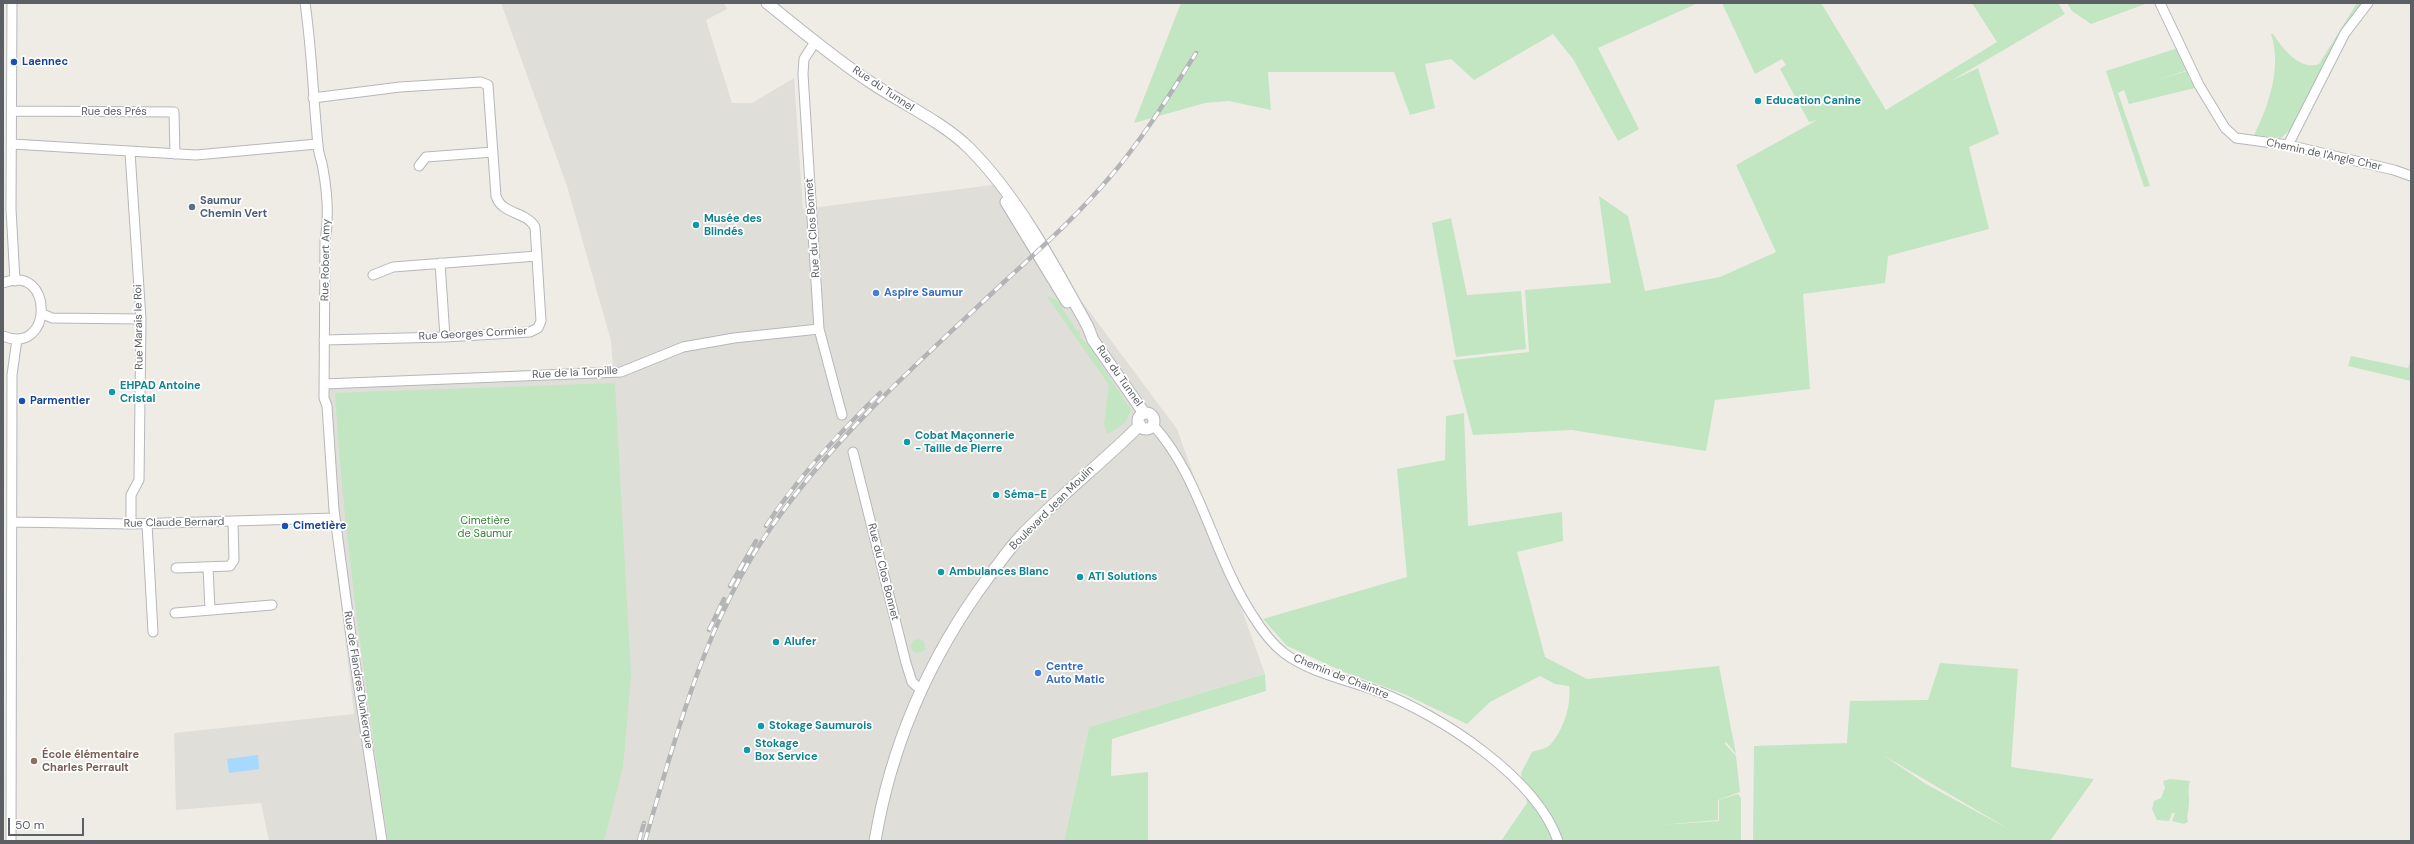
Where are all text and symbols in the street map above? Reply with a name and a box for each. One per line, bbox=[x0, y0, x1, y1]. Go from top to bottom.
place label: Laennec bbox=[22, 55, 68, 69]
marker: Laennec bbox=[9, 57, 19, 67]
street label: Rue du Tunnel bbox=[850, 64, 916, 114]
place label: Education Canine bbox=[1766, 94, 1861, 108]
marker: Education Canine bbox=[1753, 96, 1763, 106]
street label: Rue des Prés bbox=[81, 105, 147, 119]
street label: Chemin de l'Angle Cher bbox=[2265, 136, 2383, 174]
street label: Rue du Clos Bonnet bbox=[803, 178, 823, 278]
place label: Saumur Chemin Vert bbox=[200, 194, 267, 220]
marker: Saumur Chemin Vert bbox=[187, 202, 197, 212]
place label: Musée des Blindés bbox=[704, 212, 762, 238]
street label: Rue Robert Amy bbox=[319, 219, 333, 301]
marker: Musée des Blindés bbox=[691, 220, 701, 230]
street label: Rue Marais le Roi bbox=[132, 284, 146, 370]
place label: Aspire Saumur bbox=[884, 286, 963, 300]
marker: Aspire Saumur bbox=[871, 288, 881, 298]
street label: Rue Georges Cormier bbox=[418, 325, 528, 343]
street label: Rue du Tunnel bbox=[1093, 343, 1145, 409]
street label: Rue de la Torpille bbox=[532, 364, 618, 382]
place label: EHPAD Antoine Cristal bbox=[120, 379, 201, 405]
marker: EHPAD Antoine Cristal bbox=[107, 387, 117, 397]
place label: Parmentier bbox=[30, 394, 90, 408]
marker: Parmentier bbox=[17, 396, 27, 406]
place label: Cobat Maçonnerie - Taille de Pierre bbox=[915, 429, 1015, 455]
marker: Cobat Maçonnerie - Taille de Pierre bbox=[902, 437, 912, 447]
street label: Boulevard Jean Moulin bbox=[1007, 463, 1097, 553]
place label: Séma-E bbox=[1004, 488, 1047, 502]
marker: Séma-E bbox=[991, 490, 1001, 500]
park label: Cimetière de Saumur bbox=[458, 514, 512, 540]
street label: Rue Claude Bernard bbox=[124, 516, 224, 530]
place label: Cimetière bbox=[293, 519, 346, 533]
marker: Cimetière bbox=[280, 521, 290, 531]
street label: Rue du Clos Bonnet bbox=[865, 522, 901, 622]
place label: Ambulances Blanc bbox=[949, 565, 1049, 579]
marker: Ambulances Blanc bbox=[936, 567, 946, 577]
place label: ATI Solutions bbox=[1088, 570, 1157, 584]
marker: ATI Solutions bbox=[1075, 572, 1085, 582]
street label: Rue de Flandres Dunkerque bbox=[341, 610, 375, 750]
place label: Alufer bbox=[784, 635, 816, 649]
marker: Alufer bbox=[771, 637, 781, 647]
street label: Chemin de Chaintre bbox=[1291, 652, 1391, 702]
place label: Centre Auto Matic bbox=[1046, 660, 1105, 686]
marker: Centre Auto Matic bbox=[1033, 668, 1043, 678]
place label: Stokage Saumurois bbox=[769, 719, 872, 733]
marker: Stokage Saumurois bbox=[756, 721, 766, 731]
place label: Stokage Box Service bbox=[755, 737, 818, 763]
marker: Stokage Box Service bbox=[742, 745, 752, 755]
place label: École élémentaire Charles Perrault bbox=[42, 748, 139, 774]
marker: École élémentaire Charles Perrault bbox=[29, 756, 39, 766]
scale bar bbox=[10, 810, 86, 836]
text: 50 m bbox=[15, 817, 44, 833]

